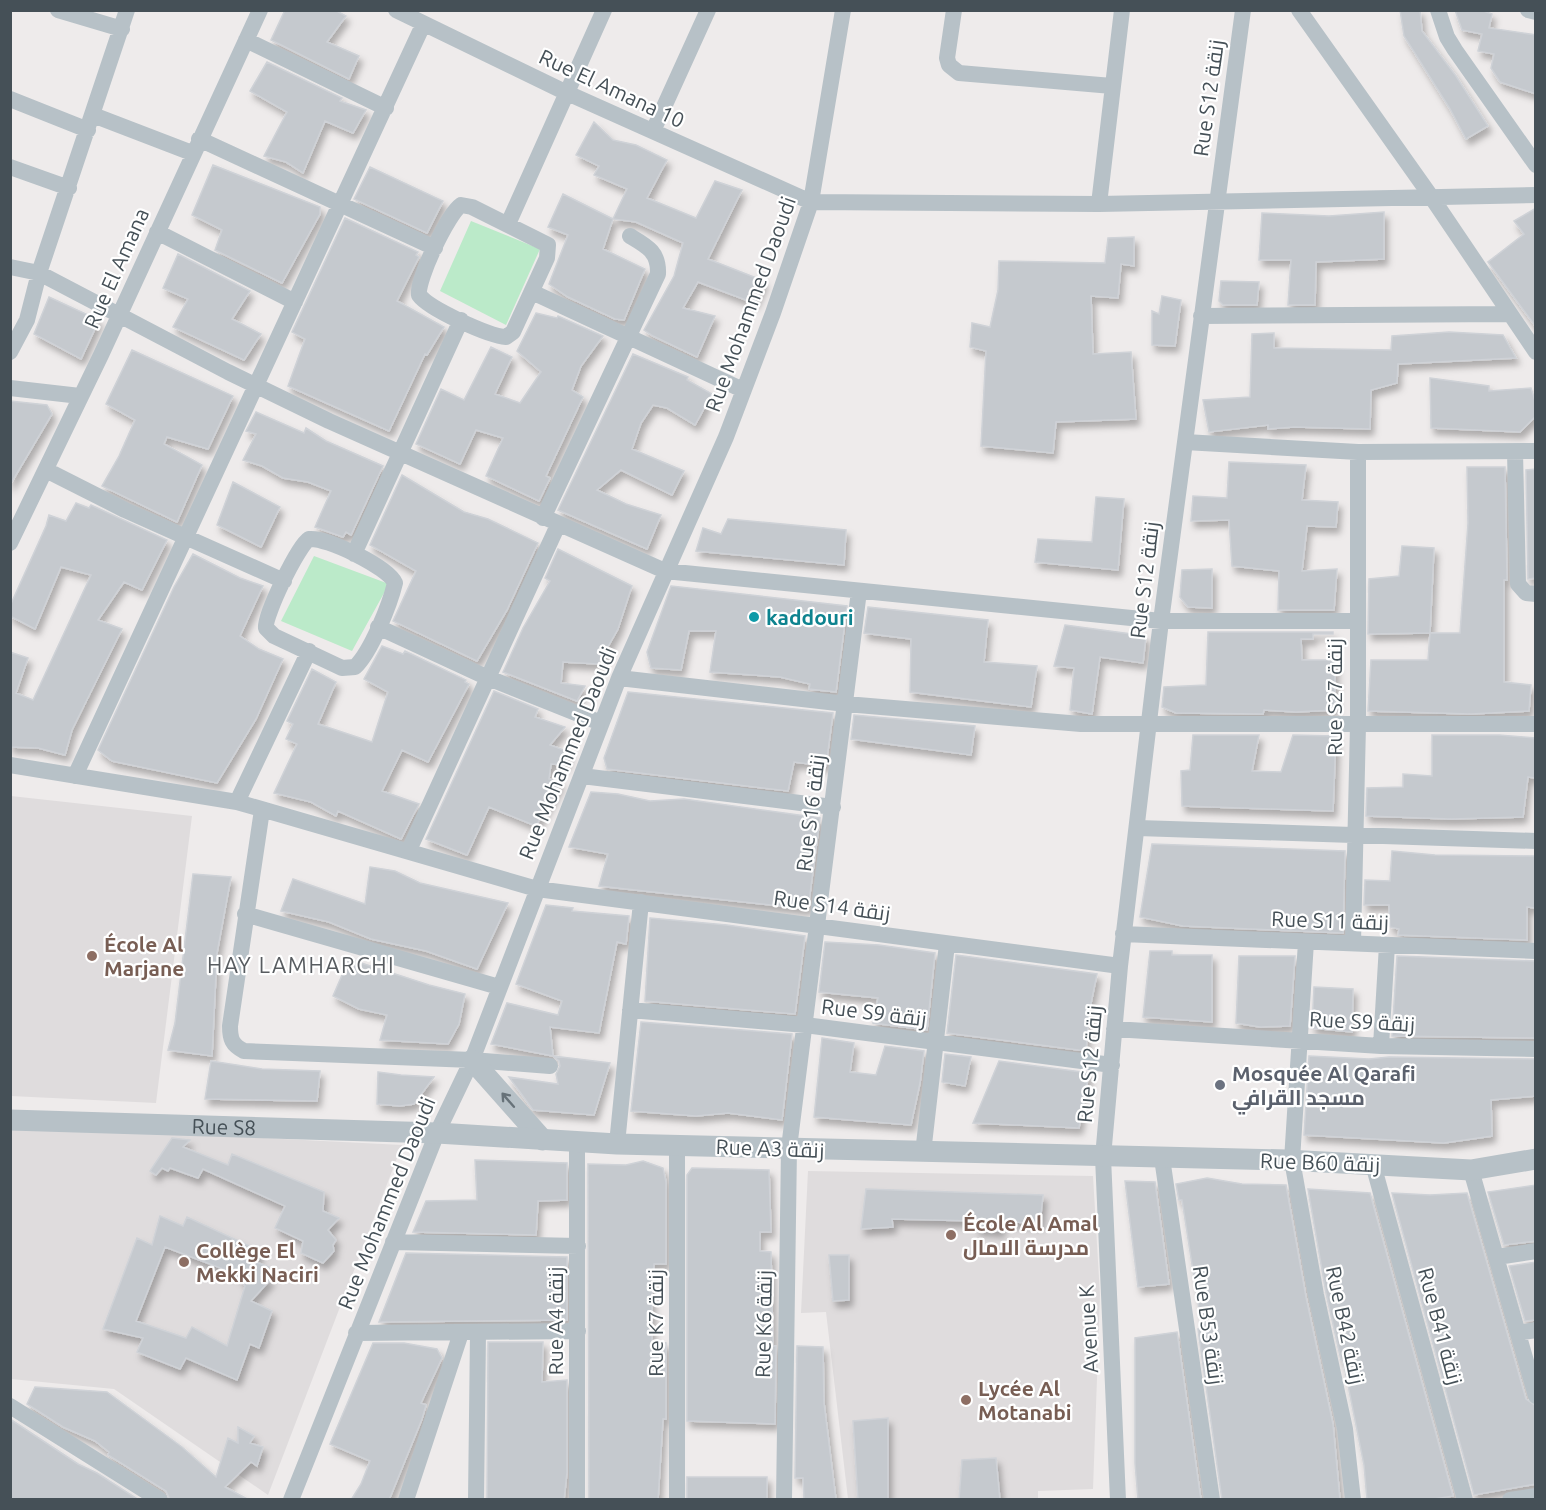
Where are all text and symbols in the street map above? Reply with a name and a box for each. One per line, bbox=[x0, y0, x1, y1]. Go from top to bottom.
street label: Rue S12 زنقة bbox=[1188, 38, 1229, 158]
street label: Rue El Amana 10 bbox=[536, 44, 688, 132]
street label: Rue Mohammed Daoudi bbox=[700, 193, 800, 415]
street label: Rue El Amana bbox=[79, 204, 153, 332]
street label: Rue S12 زنقة bbox=[1125, 520, 1164, 640]
place label: kaddouri bbox=[766, 605, 854, 629]
marker: kaddouri bbox=[747, 610, 761, 624]
street label: Rue S27 زنقة bbox=[1322, 638, 1347, 756]
street label: Rue Mohammed Daoudi bbox=[513, 643, 621, 863]
street label: Rue S16 زنقة bbox=[791, 753, 830, 873]
street label: Rue S14 زنقة bbox=[772, 885, 892, 926]
street label: Rue S11 زنقة bbox=[1271, 906, 1389, 935]
place label: École Al Marjane bbox=[104, 932, 184, 980]
marker: École Al Marjane bbox=[85, 949, 99, 963]
district label: HAY LAMHARCHI bbox=[207, 952, 395, 977]
street label: Rue S9 زنقة bbox=[820, 994, 928, 1031]
street label: Rue S12 زنقة bbox=[1072, 1004, 1107, 1124]
street label: Rue S9 زنقة bbox=[1308, 1006, 1415, 1037]
place label: Mosquée Al Qarafi مسجد القرافي bbox=[1232, 1061, 1416, 1115]
marker: Mosquée Al Qarafi مسجد القرافي bbox=[1213, 1078, 1227, 1092]
one-way arrow bbox=[501, 1092, 514, 1108]
street label: Rue Mohammed Daoudi bbox=[332, 1093, 440, 1313]
street label: Rue S8 bbox=[191, 1114, 256, 1139]
street label: Rue A3 زنقة bbox=[715, 1134, 825, 1163]
street label: Rue B60 زنقة bbox=[1260, 1148, 1380, 1177]
place label: École Al Amal مدرسة الامال bbox=[963, 1211, 1098, 1260]
marker: École Al Amal مدرسة الامال bbox=[944, 1228, 958, 1242]
place label: Collège El Mekki Naciri bbox=[196, 1238, 319, 1286]
marker: Collège El Mekki Naciri bbox=[177, 1255, 191, 1269]
street label: Rue B53 زنقة bbox=[1188, 1264, 1229, 1386]
street label: Rue B42 زنقة bbox=[1321, 1264, 1370, 1386]
street label: Rue B41 زنقة bbox=[1413, 1265, 1468, 1387]
street label: Rue A4 زنقة bbox=[543, 1267, 568, 1375]
street label: Rue K7 زنقة bbox=[643, 1269, 668, 1377]
street label: Rue K6 زنقة bbox=[750, 1270, 777, 1378]
street label: Avenue K bbox=[1074, 1284, 1102, 1374]
place label: Lycée Al Motanabi bbox=[978, 1376, 1072, 1424]
marker: Lycée Al Motanabi bbox=[959, 1393, 973, 1407]

